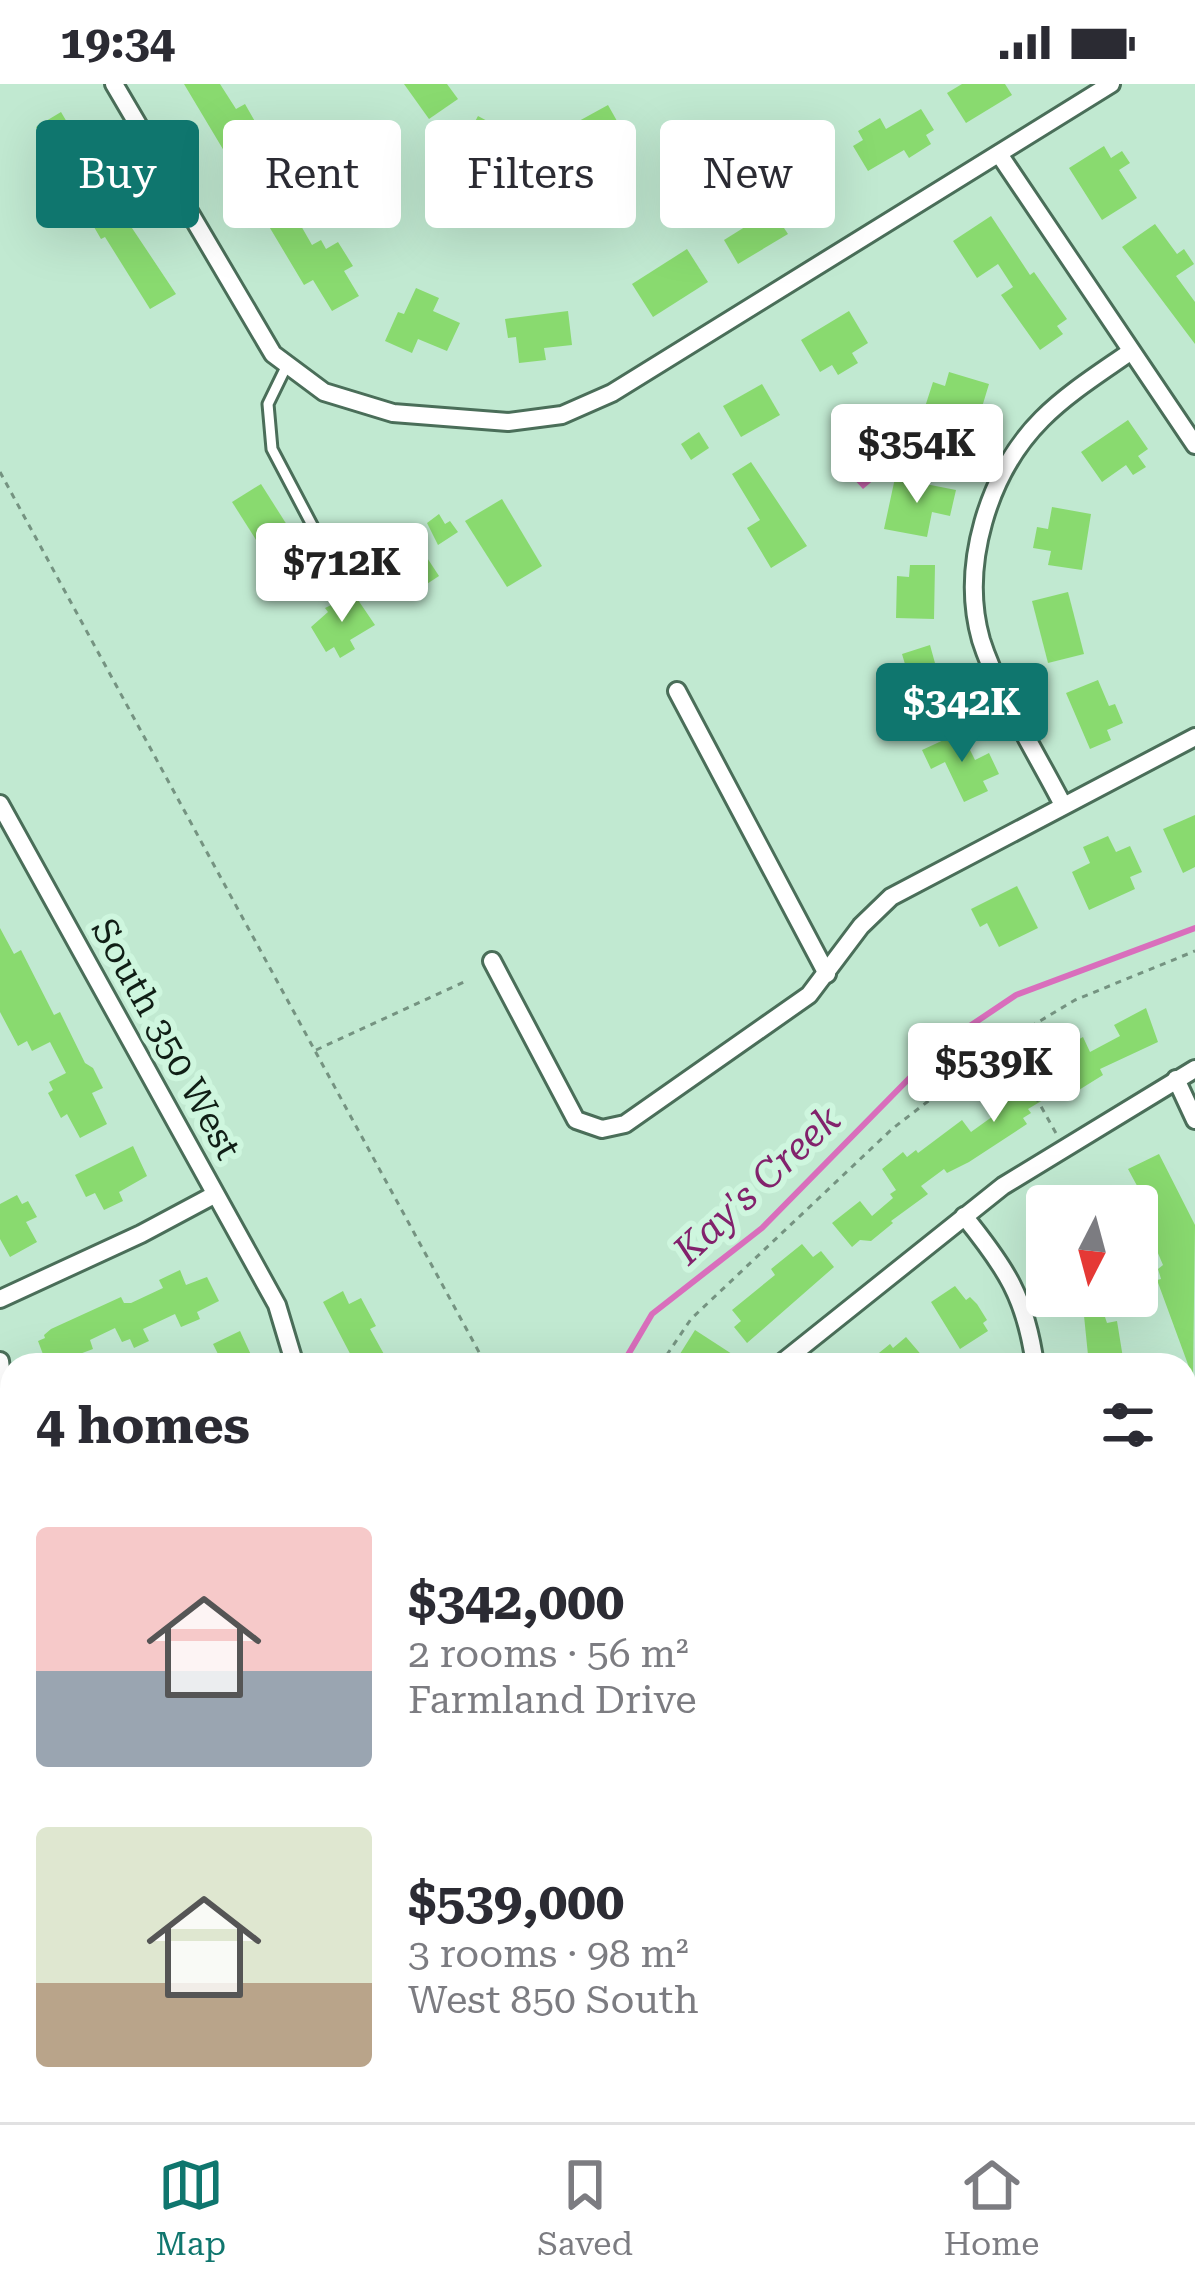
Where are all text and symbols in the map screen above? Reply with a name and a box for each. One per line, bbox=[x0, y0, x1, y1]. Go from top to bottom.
text: 19:34 bbox=[60, 16, 175, 69]
chip: Buy bbox=[36, 120, 199, 228]
chip: Rent bbox=[223, 120, 401, 228]
chip: Filters bbox=[425, 120, 636, 228]
chip: New bbox=[660, 120, 835, 228]
pin: $354K bbox=[833, 404, 1001, 506]
text: $354K bbox=[858, 420, 976, 466]
pin: $712K bbox=[258, 523, 426, 625]
text: $712K bbox=[283, 539, 401, 585]
pin: $342K bbox=[878, 663, 1046, 765]
text: $342K bbox=[903, 679, 1021, 725]
street label: South 350 West bbox=[83, 912, 249, 1166]
pin: $539K bbox=[910, 1023, 1078, 1125]
text: $539K bbox=[935, 1039, 1053, 1085]
water label: Kay's Creek bbox=[663, 1096, 850, 1274]
north arrow bbox=[1026, 1185, 1158, 1317]
map controls bbox=[1026, 1185, 1158, 1317]
icon: filters bbox=[1095, 1392, 1161, 1458]
text: 4 homes bbox=[36, 1396, 250, 1455]
text: $342,000 bbox=[408, 1572, 624, 1631]
icon: home bbox=[132, 1575, 276, 1719]
text: 2 rooms · 56 m² bbox=[408, 1631, 689, 1677]
text: Farmland Drive bbox=[408, 1677, 697, 1723]
text: $539,000 bbox=[408, 1872, 624, 1931]
icon: home bbox=[132, 1875, 276, 2019]
text: 3 rooms · 98 m² bbox=[408, 1931, 689, 1977]
text: West 850 South bbox=[408, 1977, 699, 2023]
tab: Map bbox=[156, 2152, 226, 2263]
tab: Saved bbox=[537, 2152, 633, 2263]
tab: Home bbox=[944, 2152, 1039, 2263]

